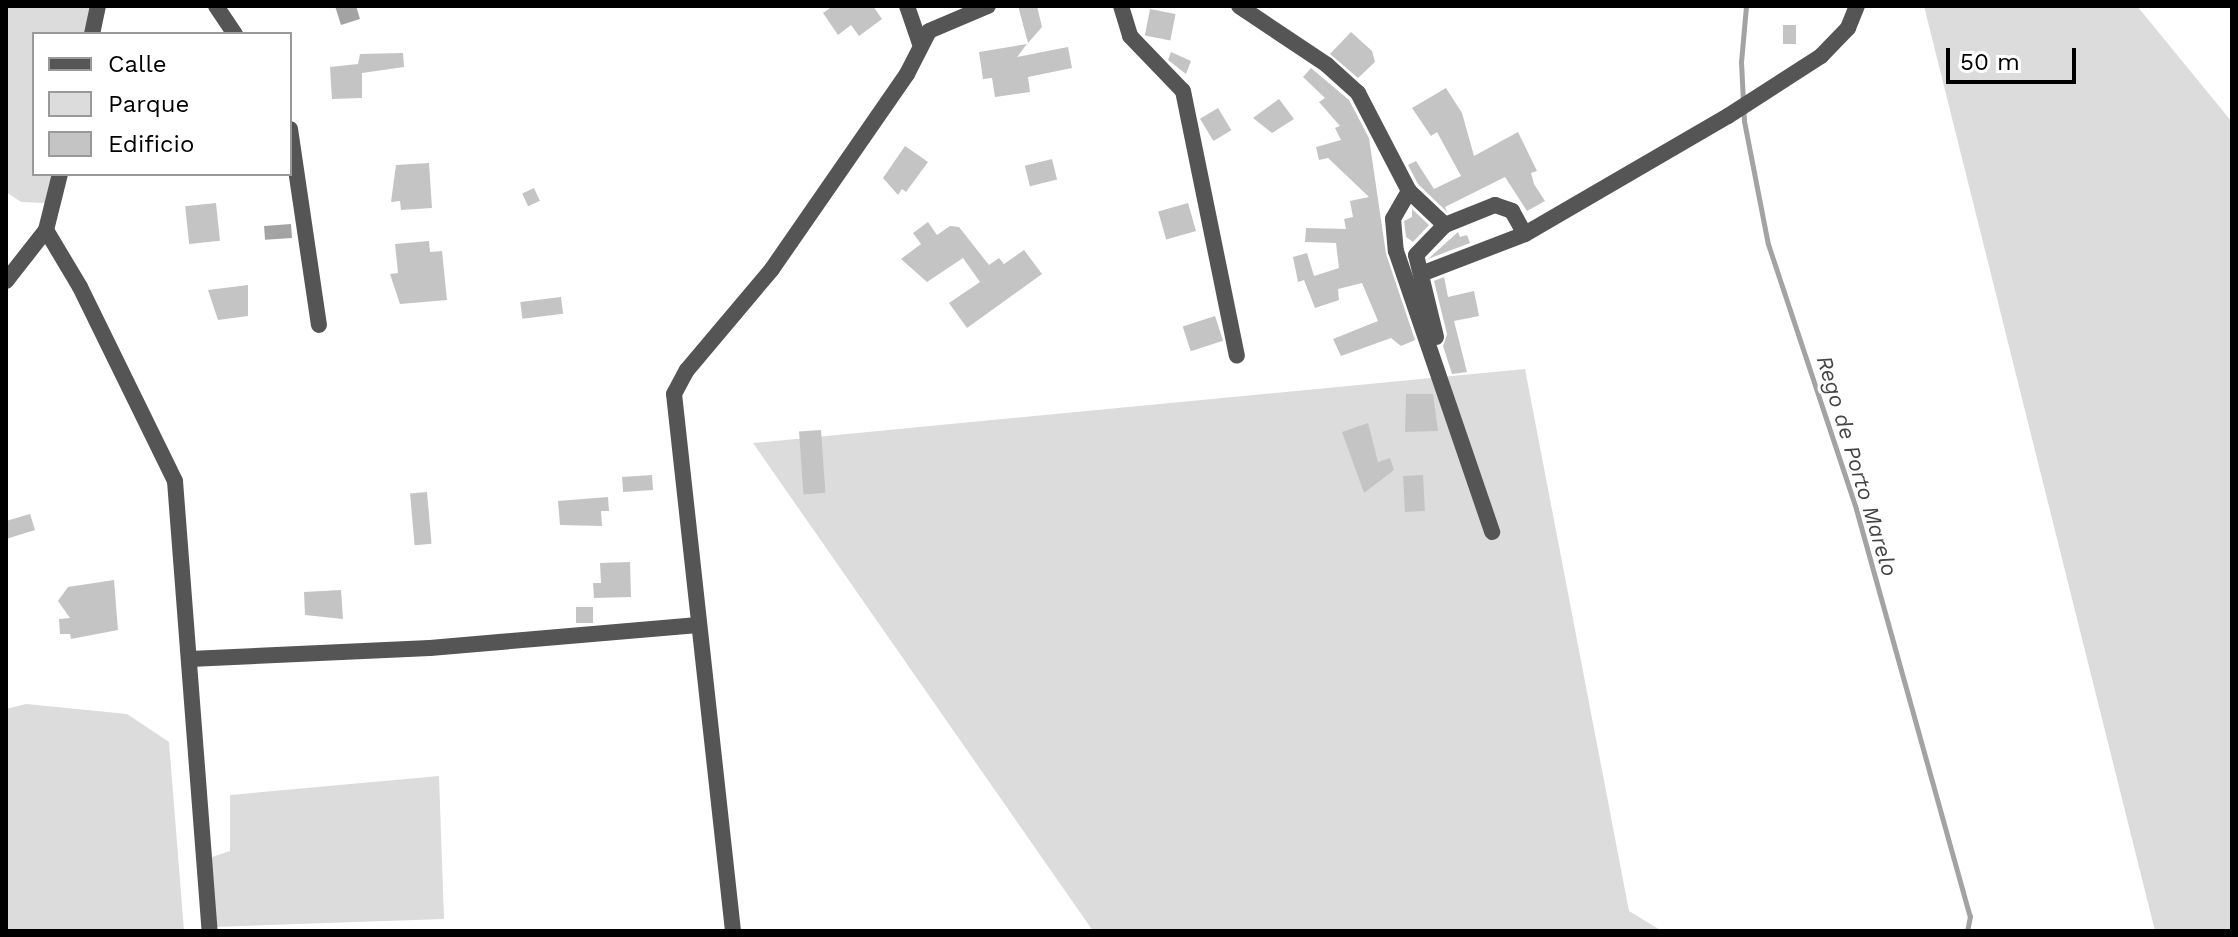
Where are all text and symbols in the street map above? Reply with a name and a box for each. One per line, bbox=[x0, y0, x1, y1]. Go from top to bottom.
legend bbox=[32, 32, 292, 176]
scale bar bbox=[1950, 32, 2080, 82]
text: 50 m bbox=[1960, 48, 2020, 76]
text: Calle bbox=[108, 50, 167, 78]
text: Parque bbox=[108, 90, 189, 118]
text: Edificio bbox=[108, 130, 194, 158]
water label: Rego de Porto Marelo bbox=[1811, 352, 1903, 580]

